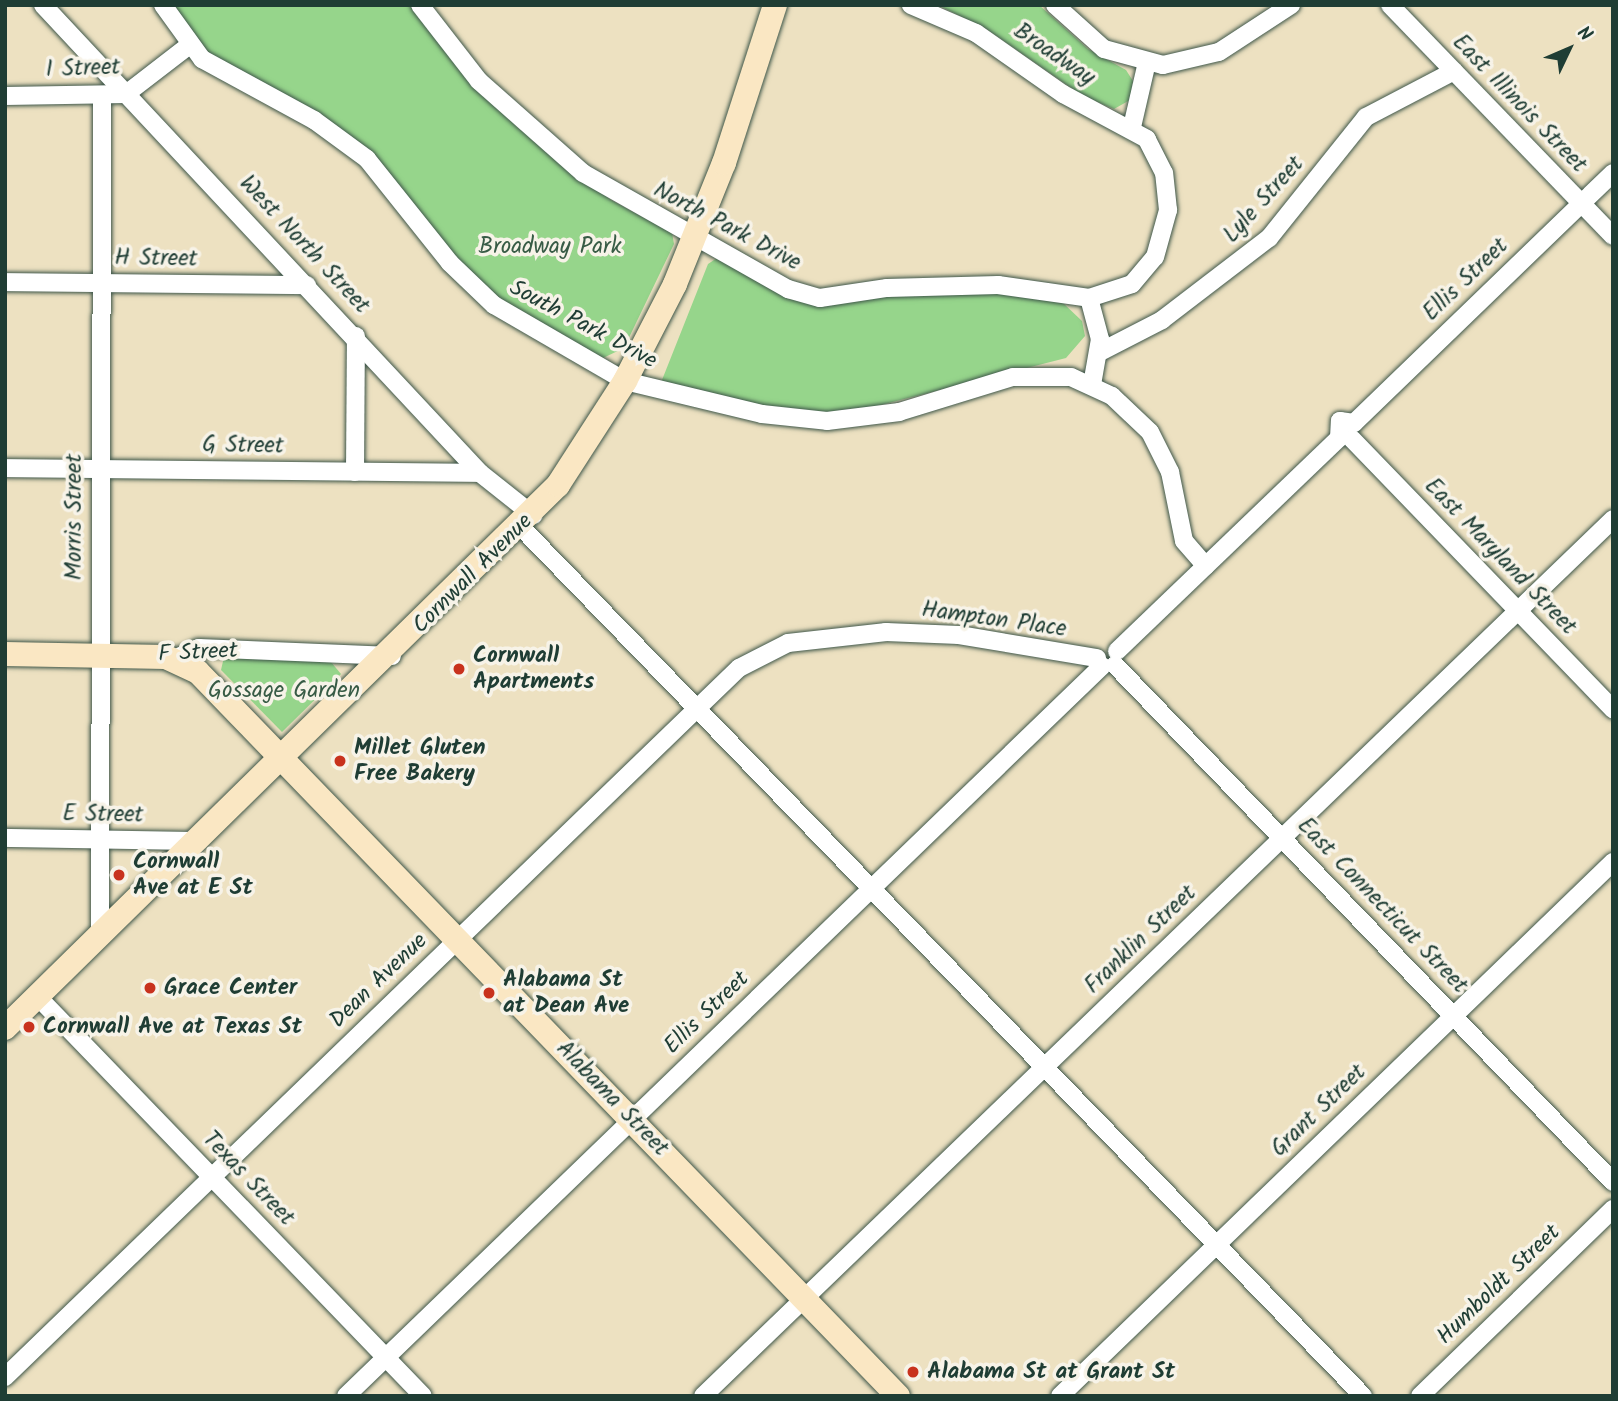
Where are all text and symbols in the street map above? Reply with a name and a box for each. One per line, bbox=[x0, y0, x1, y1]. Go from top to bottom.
north arrow bbox=[1534, 14, 1604, 84]
street label: Broadway bbox=[1008, 18, 1100, 92]
text: N bbox=[1569, 20, 1599, 49]
street label: East Illinois Street bbox=[1446, 29, 1592, 179]
street label: I Street bbox=[45, 54, 121, 84]
street label: Lyle Street bbox=[1218, 151, 1310, 249]
street label: West North Street bbox=[233, 170, 375, 320]
street label: North Park Drive bbox=[649, 177, 805, 277]
park label: Broadway Park bbox=[479, 233, 621, 261]
street label: Ellis Street bbox=[1418, 233, 1514, 327]
street label: H Street bbox=[114, 244, 198, 274]
street label: South Park Drive bbox=[505, 275, 661, 375]
street label: G Street bbox=[202, 431, 284, 461]
street label: Morris Street bbox=[61, 454, 89, 580]
street label: East Maryland Street bbox=[1418, 473, 1582, 641]
street label: Cornwall Avenue bbox=[407, 508, 539, 640]
street label: Hampton Place bbox=[920, 596, 1068, 644]
street label: F Street bbox=[158, 637, 238, 669]
place label: Cornwall Apartments bbox=[473, 642, 594, 696]
marker: Cornwall Apartments bbox=[451, 661, 467, 677]
park label: Gossage Garden bbox=[208, 677, 360, 705]
place label: Millet Gluten Free Bakery bbox=[354, 734, 485, 788]
marker: Millet Gluten Free Bakery bbox=[332, 753, 348, 769]
street label: E Street bbox=[62, 800, 144, 830]
street label: East Connecticut Street bbox=[1291, 812, 1473, 1000]
place label: Cornwall Ave at E St bbox=[133, 848, 253, 902]
marker: Cornwall Ave at E St bbox=[111, 867, 127, 883]
street label: Franklin Street bbox=[1079, 880, 1203, 1000]
street label: Dean Avenue bbox=[324, 928, 434, 1034]
place label: Alabama St at Dean Ave bbox=[503, 966, 629, 1020]
street label: Ellis Street bbox=[659, 966, 755, 1060]
place label: Grace Center bbox=[164, 974, 297, 1002]
marker: Grace Center bbox=[142, 980, 158, 996]
marker: Alabama St at Dean Ave bbox=[481, 985, 497, 1001]
place label: Cornwall Ave at Texas St bbox=[43, 1013, 302, 1041]
marker: Cornwall Ave at Texas St bbox=[21, 1019, 37, 1035]
street label: Alabama Street bbox=[550, 1035, 674, 1163]
street label: Grant Street bbox=[1266, 1059, 1372, 1163]
street label: Texas Street bbox=[196, 1126, 300, 1232]
street label: Humboldt Street bbox=[1432, 1219, 1566, 1351]
place label: Alabama St at Grant St bbox=[927, 1358, 1175, 1386]
marker: Alabama St at Grant St bbox=[905, 1364, 921, 1380]

